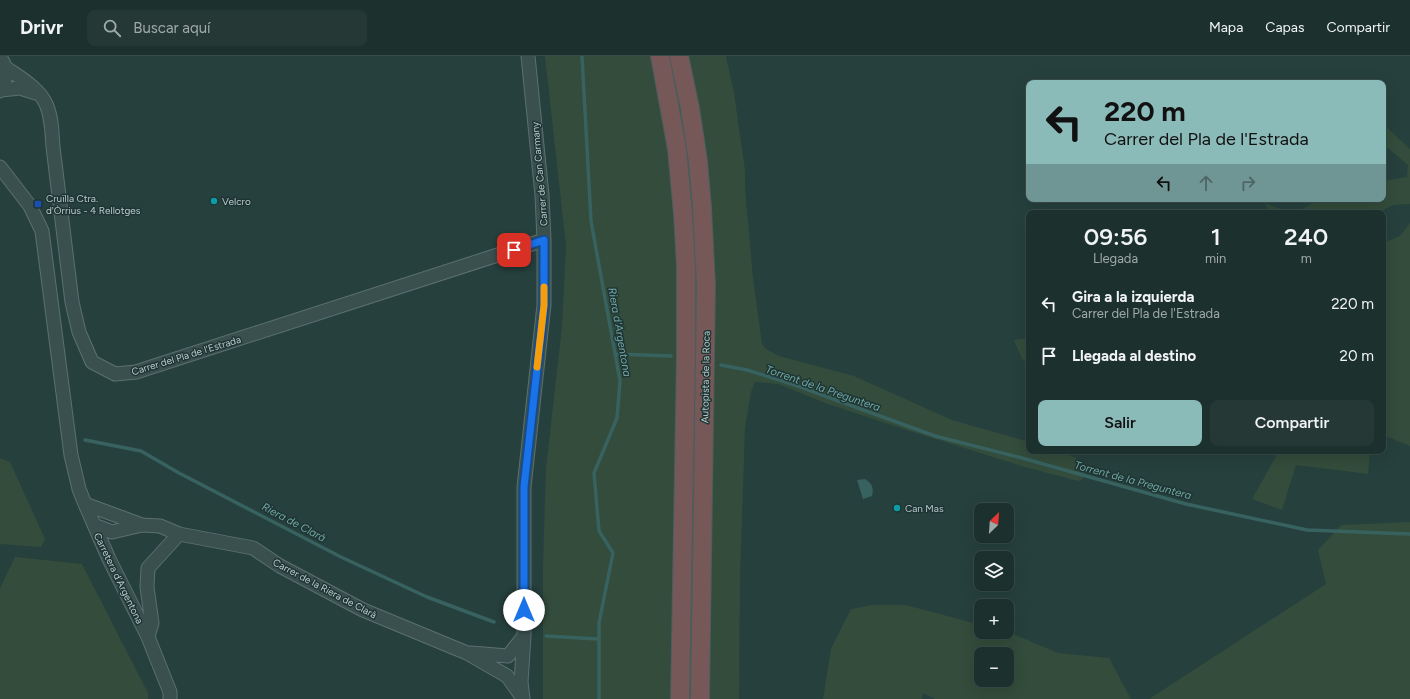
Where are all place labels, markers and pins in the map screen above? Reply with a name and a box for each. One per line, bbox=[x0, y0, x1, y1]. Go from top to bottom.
place label: Cruïlla Ctra. d'Òrrius - 4 Rellotges bbox=[46, 192, 141, 217]
place label: Velcro bbox=[222, 195, 251, 208]
marker: Velcro bbox=[209, 196, 219, 206]
marker: Cruïlla Ctra. d'Òrrius - 4 Rellotges bbox=[33, 199, 43, 209]
pin bbox=[497, 233, 531, 267]
place label: Can Mas bbox=[905, 502, 944, 515]
marker: Can Mas bbox=[892, 503, 902, 513]

